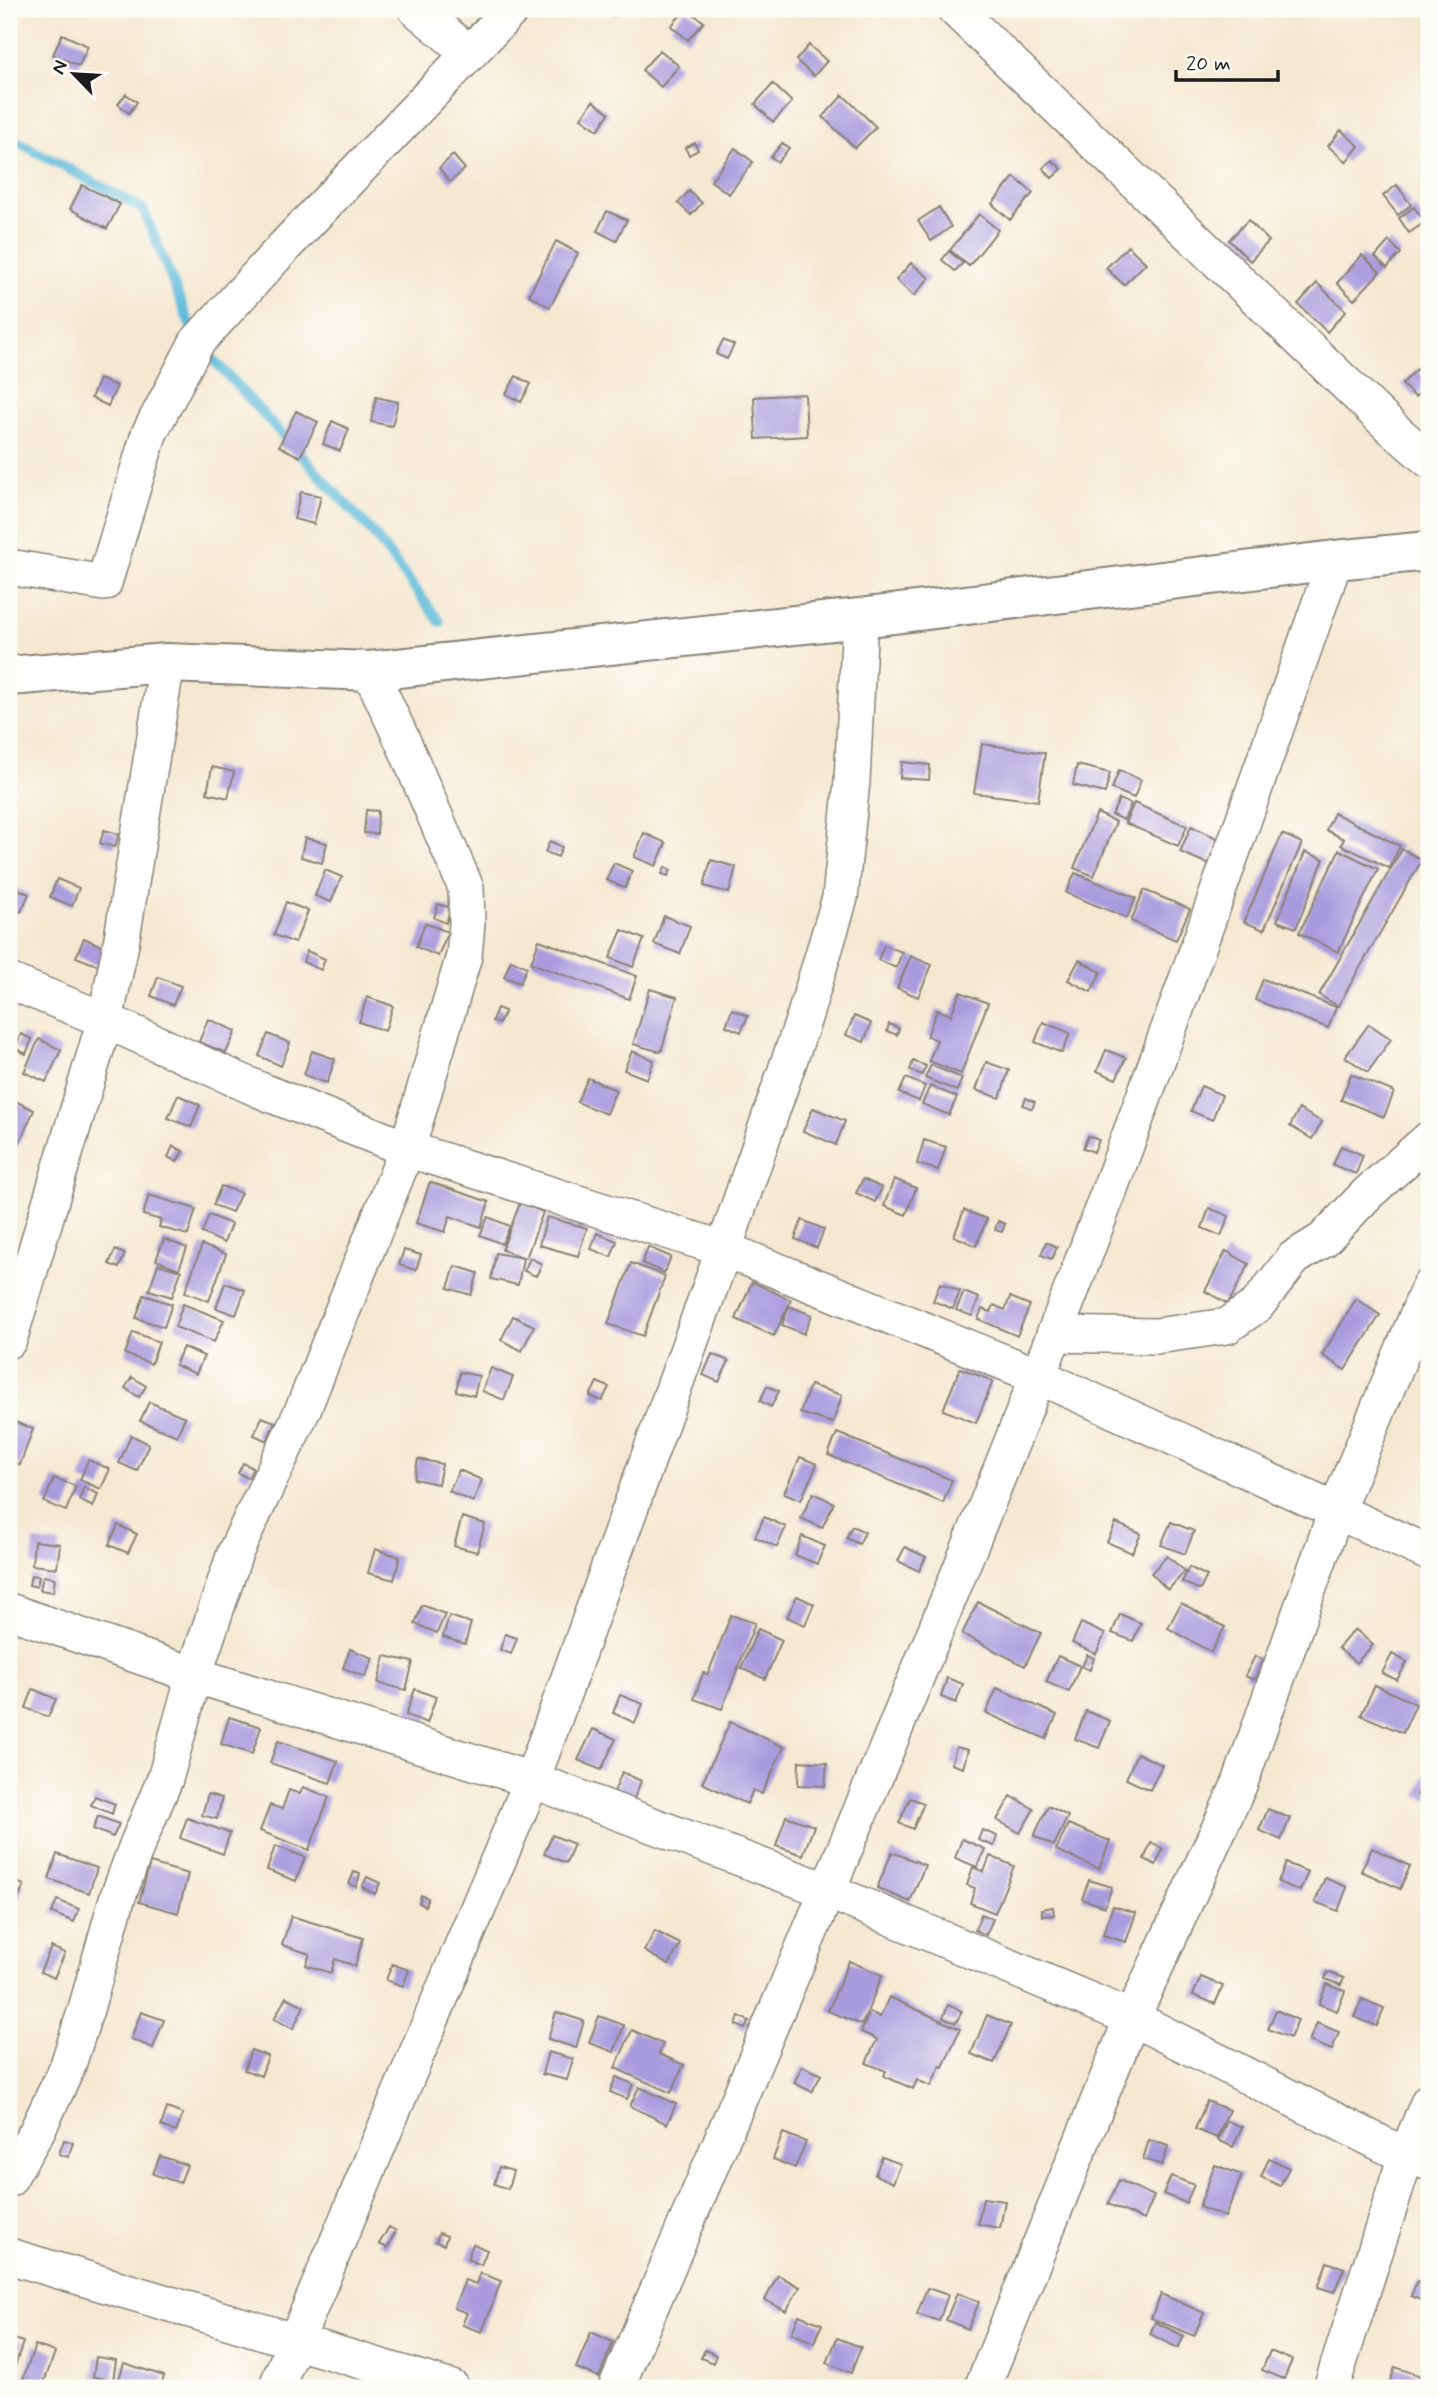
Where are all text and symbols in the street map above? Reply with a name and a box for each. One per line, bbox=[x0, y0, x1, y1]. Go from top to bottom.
north arrow bbox=[38, 38, 108, 108]
scale bar bbox=[1176, 38, 1277, 82]
text: 20 m bbox=[1186, 50, 1231, 78]
text: N bbox=[46, 56, 74, 78]

